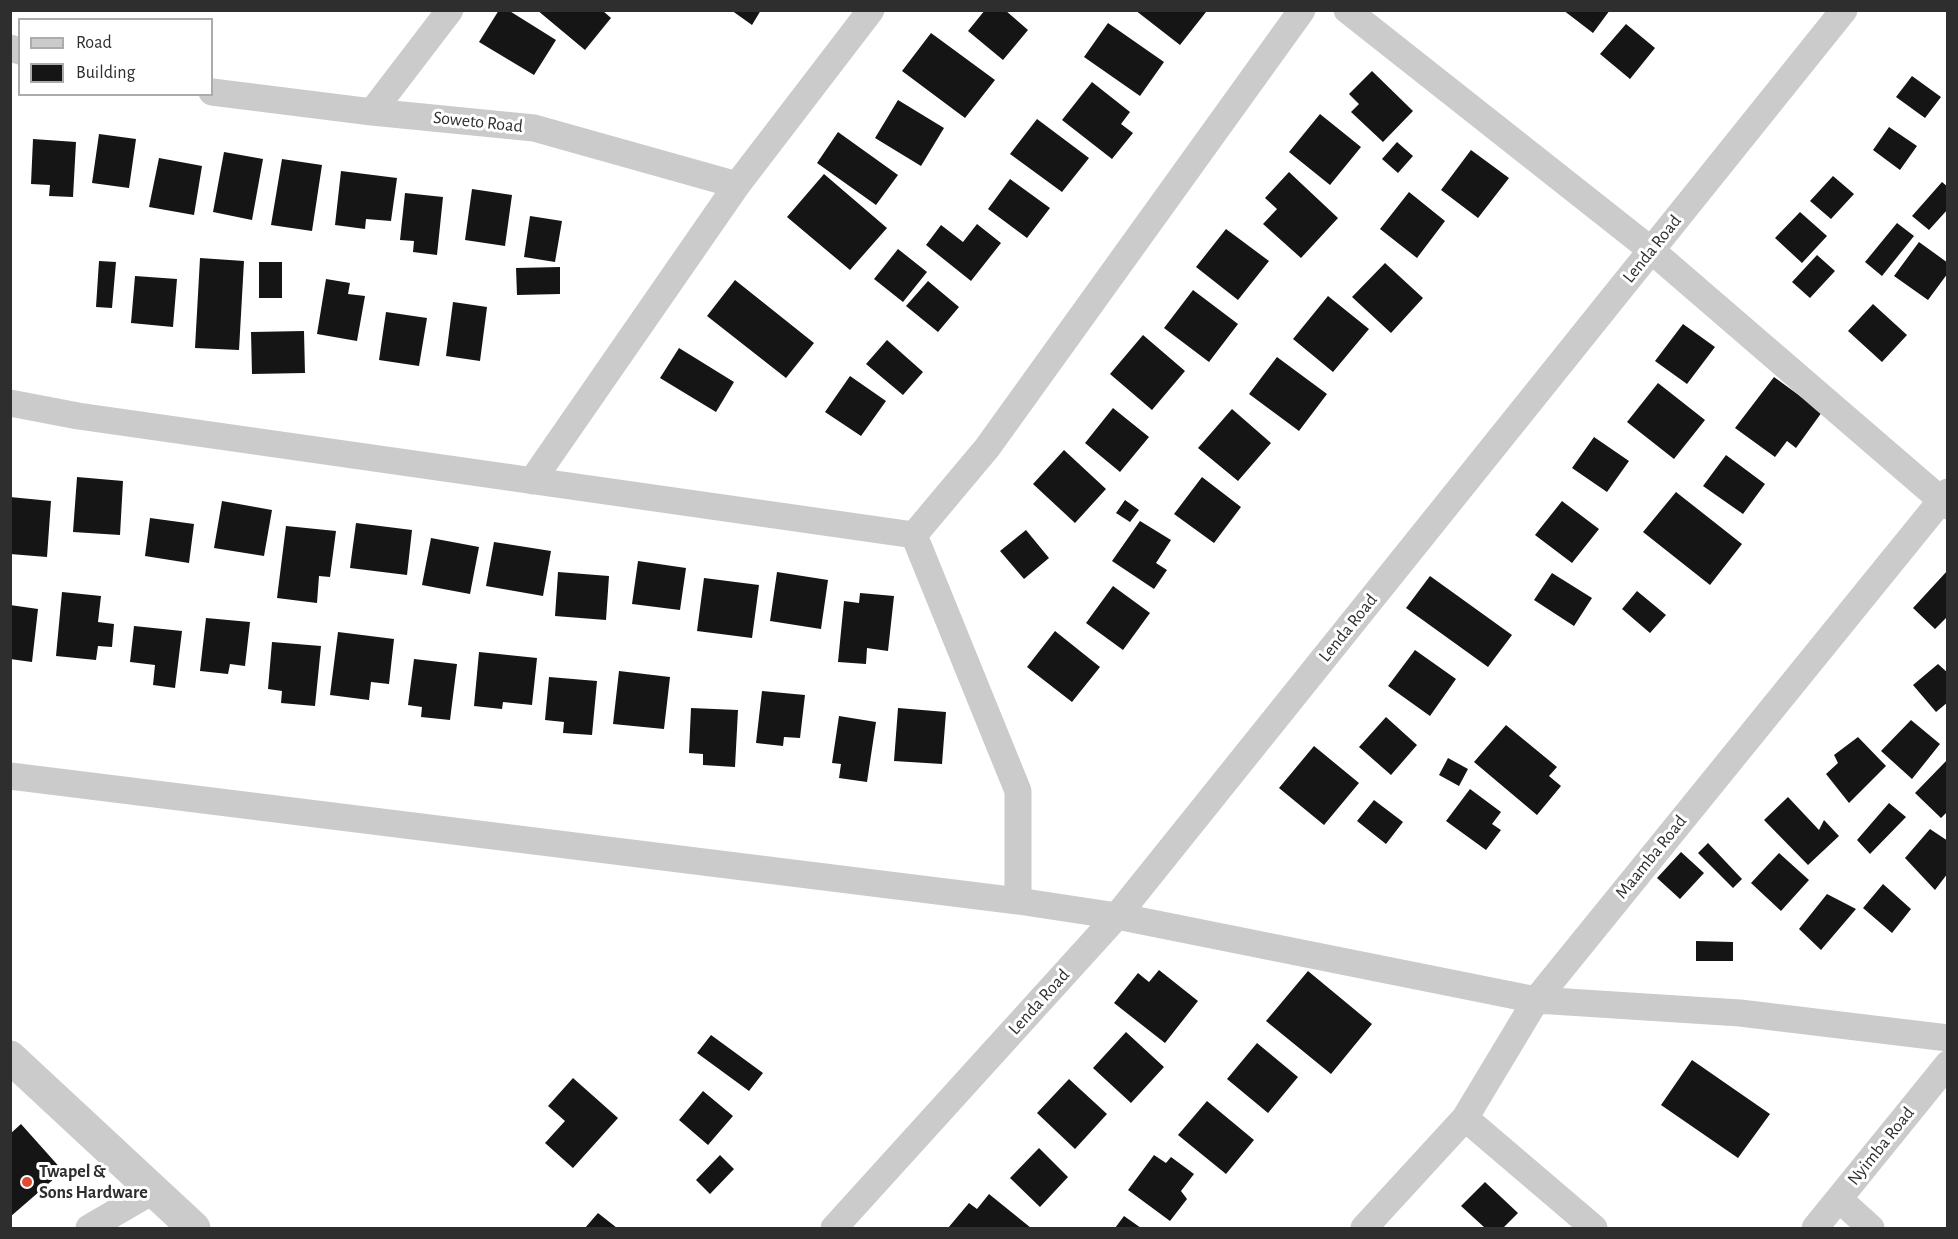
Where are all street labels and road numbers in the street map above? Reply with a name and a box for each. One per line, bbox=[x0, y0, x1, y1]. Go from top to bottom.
street label: Soweto Road bbox=[432, 107, 524, 137]
street label: Lenda Road bbox=[1618, 211, 1686, 287]
street label: Lenda Road bbox=[1314, 590, 1382, 666]
street label: Maamba Road bbox=[1611, 811, 1691, 903]
street label: Lenda Road bbox=[1004, 965, 1074, 1039]
street label: Nyimba Road bbox=[1843, 1102, 1919, 1190]

